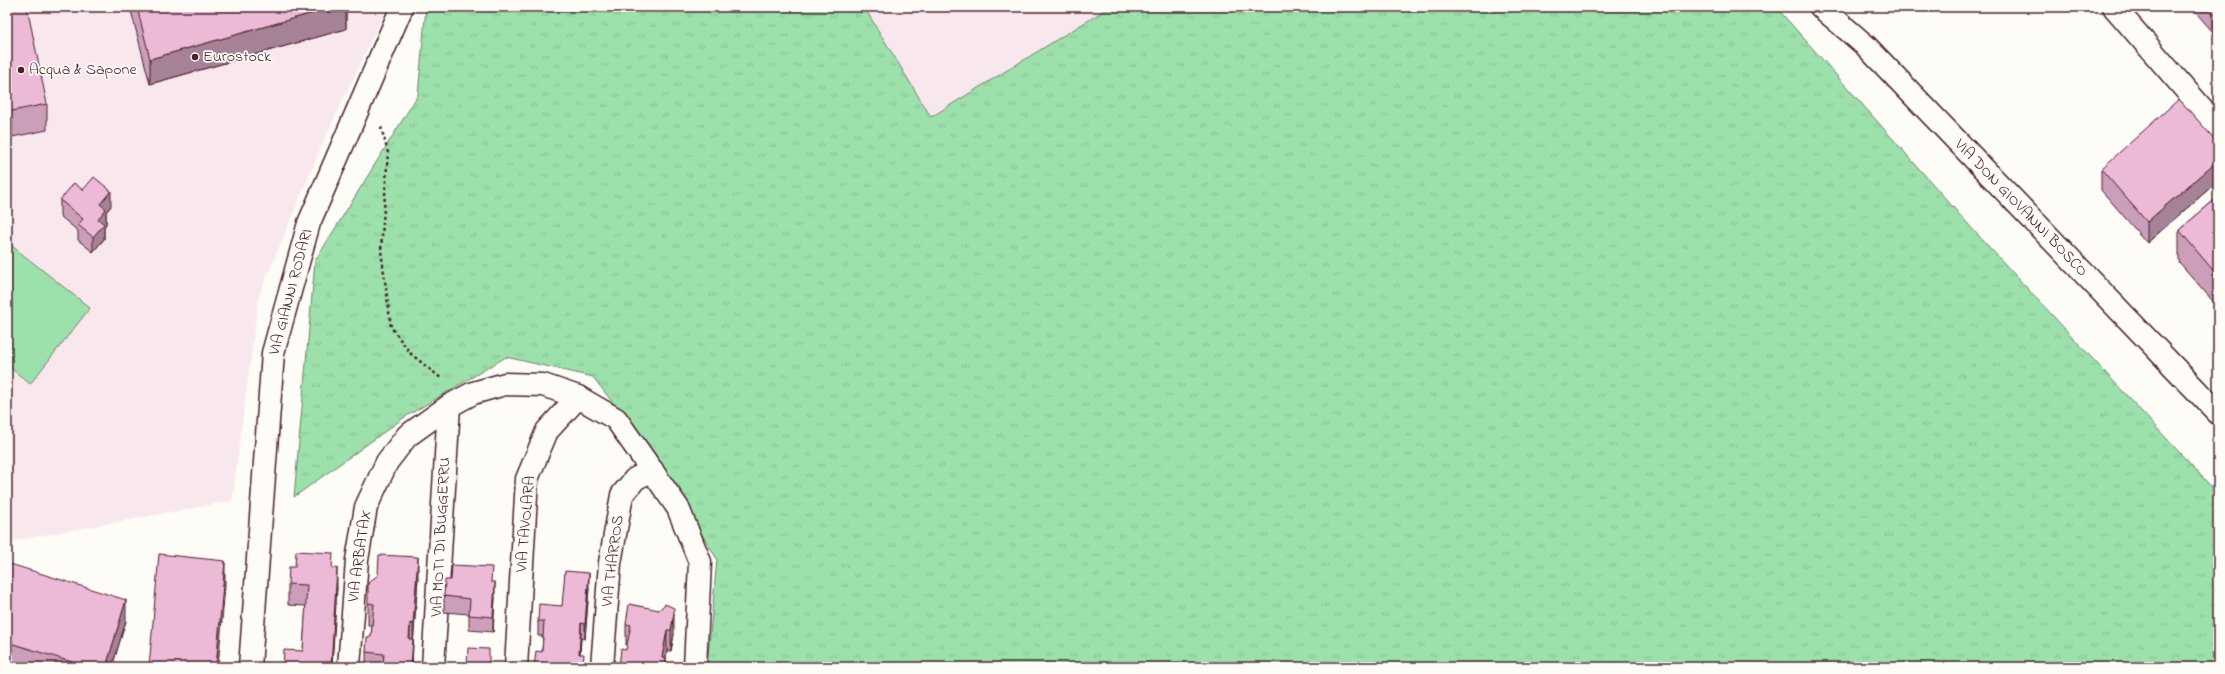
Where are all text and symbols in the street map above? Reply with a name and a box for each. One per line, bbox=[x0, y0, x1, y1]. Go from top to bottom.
place label: Eurostock bbox=[203, 45, 272, 69]
marker: Eurostock bbox=[190, 52, 200, 62]
place label: Acqua & Sapone bbox=[29, 58, 137, 82]
marker: Acqua & Sapone bbox=[16, 65, 26, 75]
street label: VIA DON GIOVANNI BOSCO bbox=[1948, 133, 2093, 282]
street label: VIA GIANNI RODARI bbox=[262, 226, 319, 359]
street label: VIA MOTI DI BUGGERRU bbox=[425, 457, 457, 618]
street label: VIA TAVOLARA bbox=[510, 475, 542, 574]
street label: VIA ARBATAX bbox=[342, 508, 378, 605]
street label: VIA THARROS bbox=[595, 514, 631, 609]

